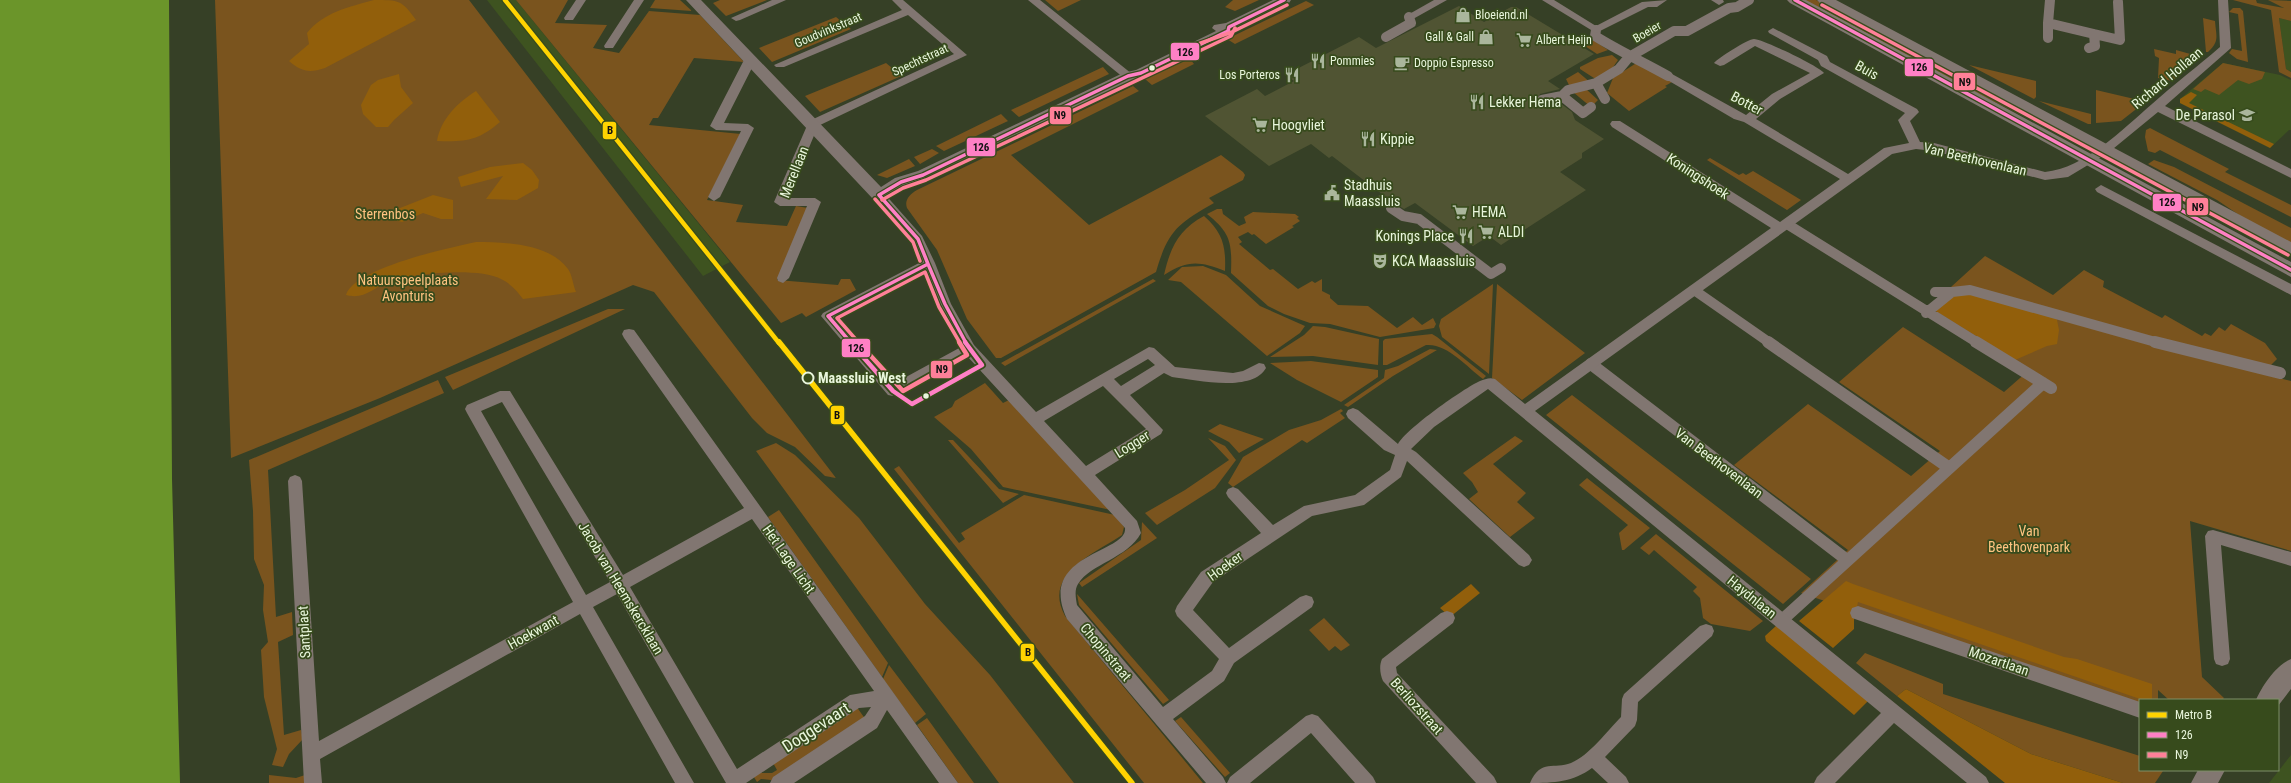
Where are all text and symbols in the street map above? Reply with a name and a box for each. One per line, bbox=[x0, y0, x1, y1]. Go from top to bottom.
shop icon: Bloeiend.nl bbox=[1454, 6, 1472, 24]
place label: Bloeiend.nl bbox=[1475, 8, 1528, 22]
street label: Goudvinkstraat bbox=[792, 9, 864, 50]
street label: Boeier bbox=[1630, 18, 1664, 46]
shop icon: Gall & Gall bbox=[1477, 28, 1495, 46]
place label: Gall & Gall bbox=[1425, 30, 1474, 44]
supermarket icon: Albert Heijn bbox=[1515, 31, 1533, 49]
place label: Albert Heijn bbox=[1536, 33, 1592, 47]
street label: Spechtstraat bbox=[890, 41, 951, 79]
line badge: 126 bbox=[1170, 42, 1200, 61]
street label: Richard Hollaan bbox=[2128, 44, 2206, 112]
text: 126 bbox=[1177, 46, 1194, 59]
restaurant icon: Pommies bbox=[1309, 52, 1327, 70]
place label: Pommies bbox=[1330, 54, 1375, 68]
cafe icon: Doppio Espresso bbox=[1393, 54, 1411, 72]
place label: Doppio Espresso bbox=[1414, 56, 1494, 70]
street label: Buis bbox=[1853, 57, 1881, 83]
line badge: 126 bbox=[1904, 58, 1934, 77]
text: 126 bbox=[1911, 61, 1928, 74]
unlabelled marker bbox=[1147, 63, 1157, 73]
restaurant icon: Los Porteros bbox=[1283, 66, 1301, 84]
place label: Los Porteros bbox=[1219, 68, 1280, 82]
line badge: N9 bbox=[1953, 72, 1976, 91]
text: N9 bbox=[1959, 76, 1971, 89]
street label: Botter bbox=[1728, 88, 1766, 118]
restaurant icon: Lekker Hema bbox=[1468, 93, 1486, 111]
place label: Lekker Hema bbox=[1489, 94, 1561, 110]
line badge: N9 bbox=[1049, 106, 1072, 125]
school or university icon: De Parasol bbox=[2238, 106, 2256, 124]
place label: De Parasol bbox=[2176, 107, 2235, 123]
text: N9 bbox=[1054, 109, 1066, 122]
supermarket icon: Hoogvliet bbox=[1251, 116, 1269, 134]
place label: Hoogvliet bbox=[1272, 117, 1325, 133]
line badge: B bbox=[602, 121, 617, 140]
text: B bbox=[607, 124, 613, 137]
restaurant icon: Kippie bbox=[1359, 130, 1377, 148]
place label: Kippie bbox=[1380, 131, 1415, 147]
line badge: 126 bbox=[966, 137, 996, 157]
street label: Van Beethovenlaan bbox=[1922, 139, 2028, 179]
text: 126 bbox=[973, 141, 990, 154]
street label: Merellaan bbox=[776, 144, 812, 200]
street label: Koningshoek bbox=[1664, 150, 1733, 202]
place label: Stadhuis Maassluis bbox=[1344, 177, 1400, 209]
public building icon: Stadhuis Maassluis bbox=[1323, 184, 1341, 202]
line badge: 126 bbox=[2152, 193, 2182, 212]
text: 126 bbox=[2159, 196, 2176, 209]
line badge: N9 bbox=[2186, 197, 2209, 216]
text: N9 bbox=[2192, 201, 2204, 214]
supermarket icon: HEMA bbox=[1451, 203, 1469, 221]
place label: HEMA bbox=[1472, 204, 1506, 220]
park label: Sterrenbos bbox=[355, 206, 415, 222]
supermarket icon: ALDI bbox=[1477, 223, 1495, 241]
place label: ALDI bbox=[1498, 224, 1524, 240]
restaurant icon: Konings Place bbox=[1457, 227, 1475, 245]
place label: Konings Place bbox=[1376, 228, 1454, 244]
theatre icon: KCA Maassluis bbox=[1371, 252, 1389, 270]
place label: KCA Maassluis bbox=[1392, 253, 1475, 269]
park label: Natuurspeelplaats Avonturis bbox=[357, 272, 459, 304]
line badge: 126 bbox=[841, 338, 871, 358]
text: 126 bbox=[848, 342, 865, 355]
line badge: N9 bbox=[930, 360, 953, 379]
text: N9 bbox=[936, 363, 948, 376]
place label: Maassluis West bbox=[818, 370, 906, 386]
marker: Maassluis West bbox=[801, 371, 815, 385]
unlabelled marker bbox=[921, 391, 931, 401]
line badge: B bbox=[830, 405, 845, 425]
text: B bbox=[834, 409, 840, 422]
street label: Van Beethovenlaan bbox=[1672, 425, 1766, 501]
street label: Logger bbox=[1112, 427, 1152, 461]
street label: Jacob van Heemskercklaan bbox=[575, 519, 667, 657]
street label: Het Lage Licht bbox=[760, 522, 818, 596]
park label: Van Beethovenpark bbox=[1988, 523, 2071, 555]
street label: Hoeker bbox=[1204, 548, 1246, 584]
street label: Haydnlaan bbox=[1724, 572, 1780, 622]
street label: Santplaet bbox=[295, 605, 313, 659]
street label: Hoekwant bbox=[505, 612, 561, 652]
street label: Chopinstraat bbox=[1077, 620, 1135, 684]
line badge: B bbox=[1020, 643, 1035, 662]
street label: Mozartlaan bbox=[1967, 643, 2031, 679]
text: B bbox=[1025, 646, 1031, 659]
street label: Berliozstraat bbox=[1388, 675, 1446, 737]
street label: Doggevaart bbox=[778, 698, 854, 756]
legend bbox=[2139, 699, 2279, 771]
text: Metro B bbox=[2175, 708, 2212, 722]
text: 126 bbox=[2175, 728, 2193, 742]
text: N9 bbox=[2175, 748, 2188, 762]

